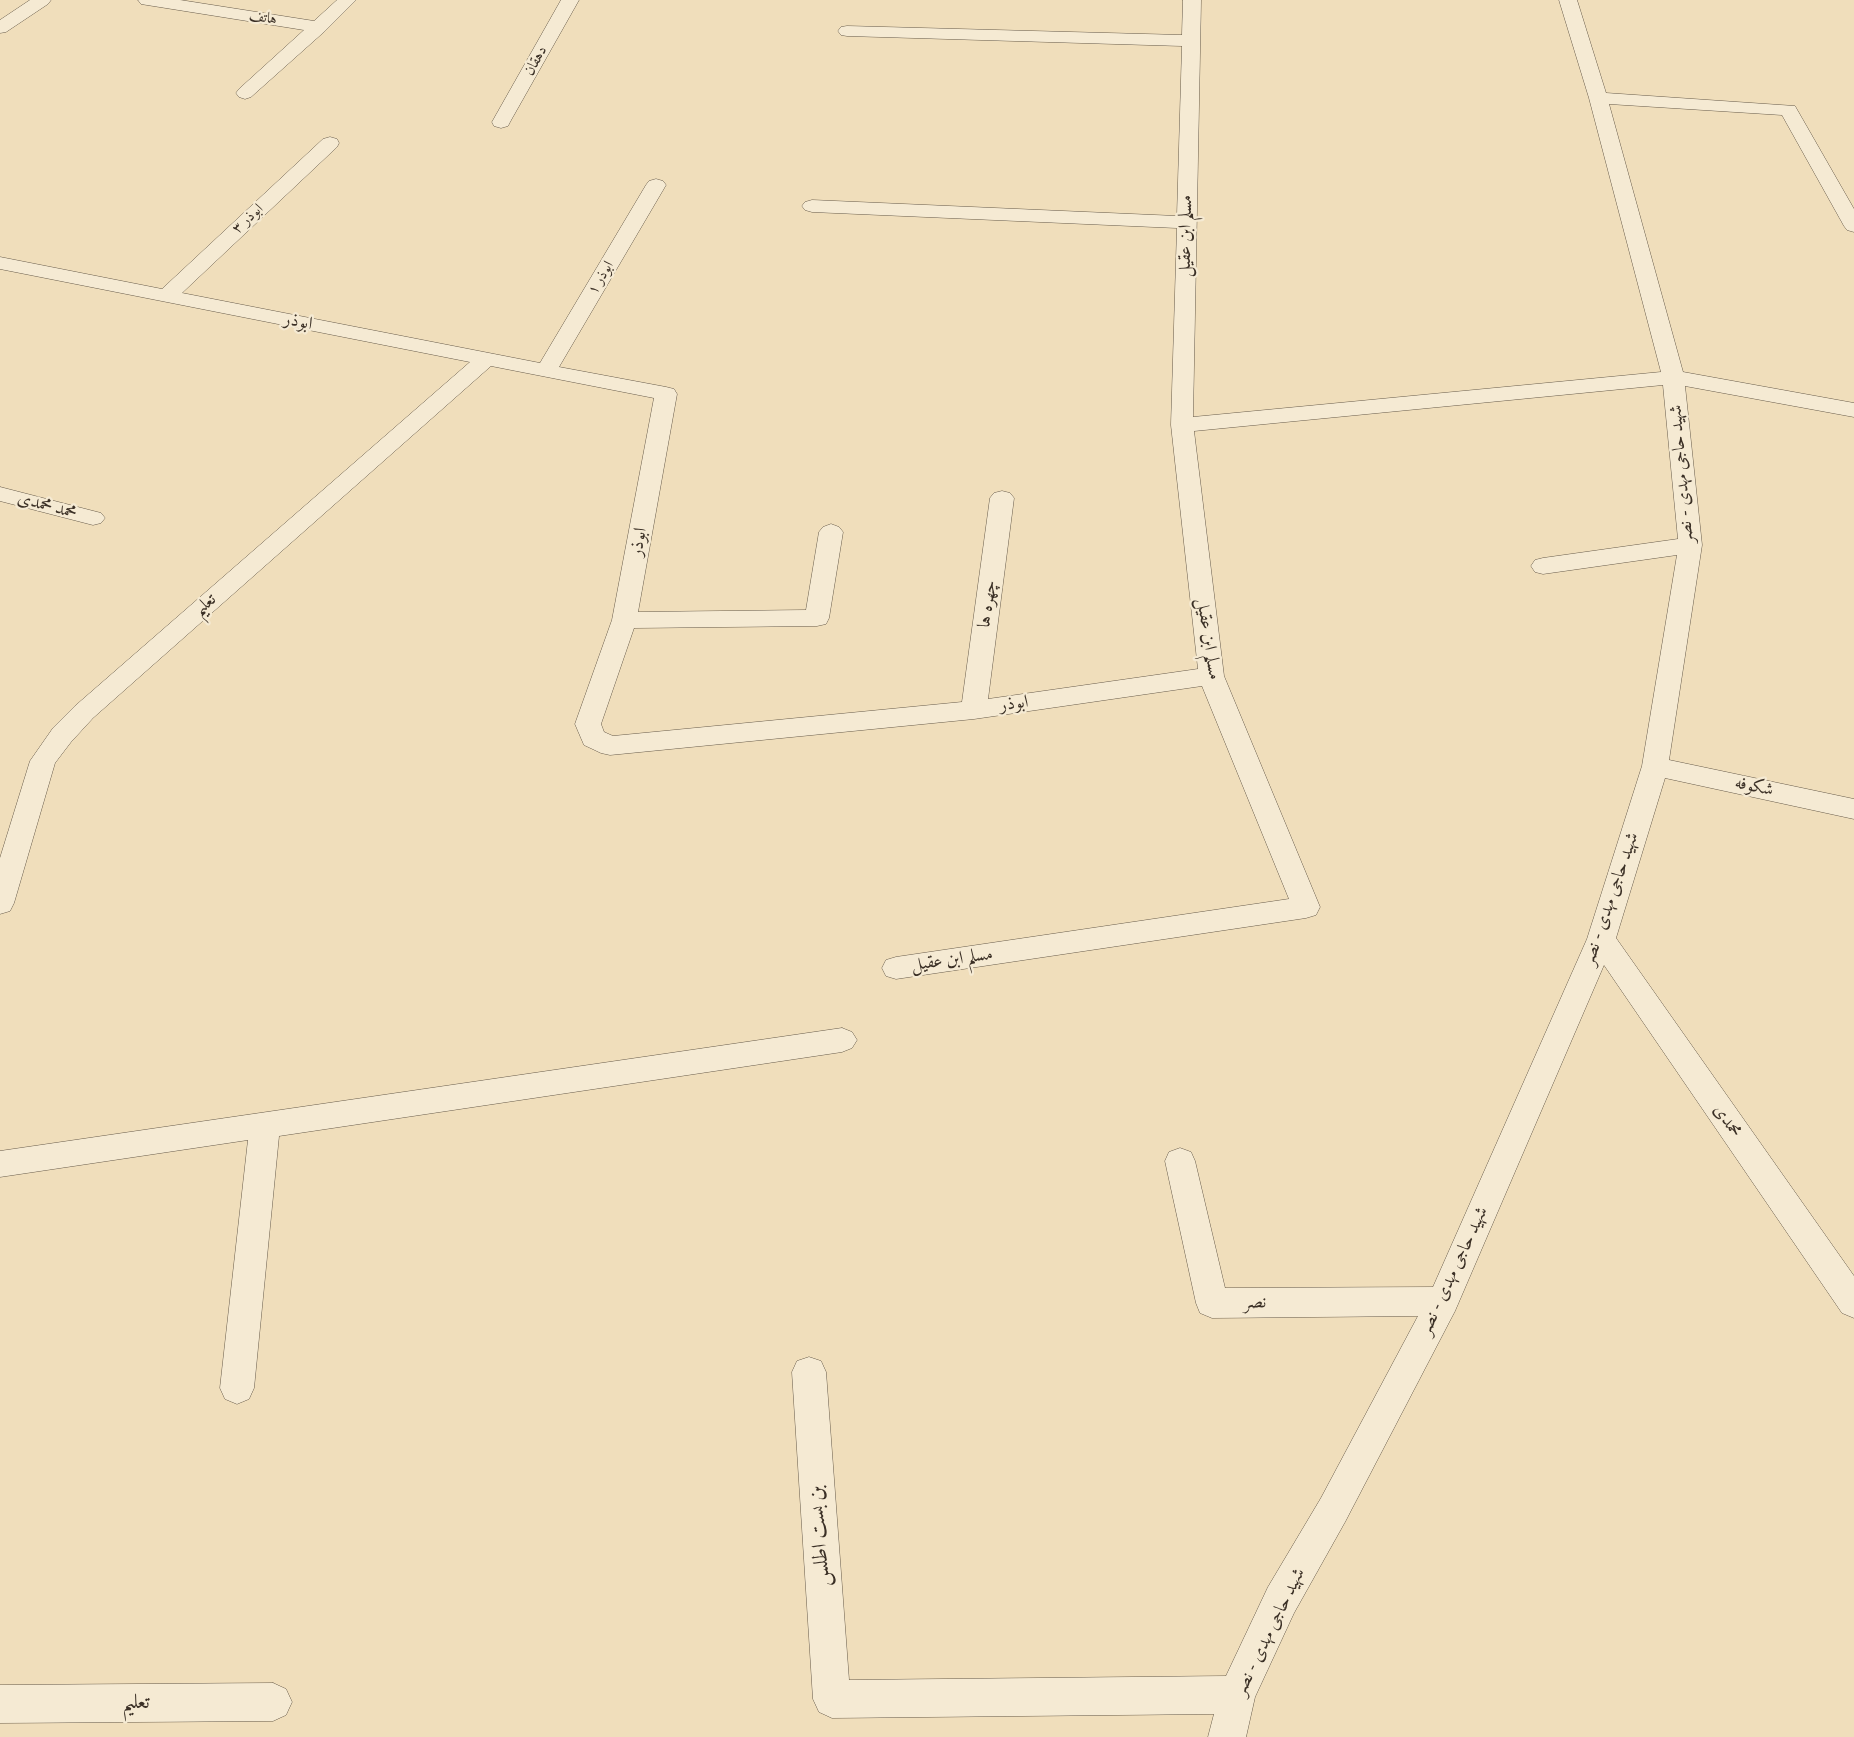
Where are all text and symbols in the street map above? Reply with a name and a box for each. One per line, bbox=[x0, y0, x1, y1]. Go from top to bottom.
street label: هاتف bbox=[248, 7, 278, 29]
street label: دهقان bbox=[521, 43, 551, 79]
street label: مسلم ابن عقیل bbox=[1174, 195, 1198, 277]
street label: ابوذر ۳ bbox=[229, 200, 267, 238]
street label: ابوذر ۱ bbox=[584, 258, 618, 298]
street label: ابوذر bbox=[282, 309, 314, 335]
street label: شهید حاجی مهدی - نصر bbox=[1665, 404, 1699, 544]
street label: محمد محمدی bbox=[15, 488, 79, 524]
street label: ابوذر bbox=[626, 526, 652, 558]
street label: چهره ها bbox=[974, 579, 1002, 629]
street label: تعلیم bbox=[189, 589, 221, 621]
street label: مسلم ابن عقیل bbox=[1191, 597, 1225, 681]
street label: ابوذر bbox=[998, 691, 1030, 717]
street label: شکوفه bbox=[1733, 772, 1775, 802]
street label: شهید حاجی مهدی - نصر bbox=[1578, 830, 1644, 968]
street label: مسلم ابن عقیل bbox=[910, 944, 994, 976]
street label: محمدی bbox=[1708, 1100, 1746, 1142]
street label: شهید حاجی مهدی - نصر bbox=[1415, 1203, 1493, 1339]
street label: نصر bbox=[1244, 1292, 1266, 1314]
street label: بن بست اطلس bbox=[804, 1485, 836, 1587]
street label: شهید حاجی مهدی - نصر bbox=[1230, 1565, 1310, 1699]
street label: تعلیم bbox=[122, 1690, 150, 1716]

